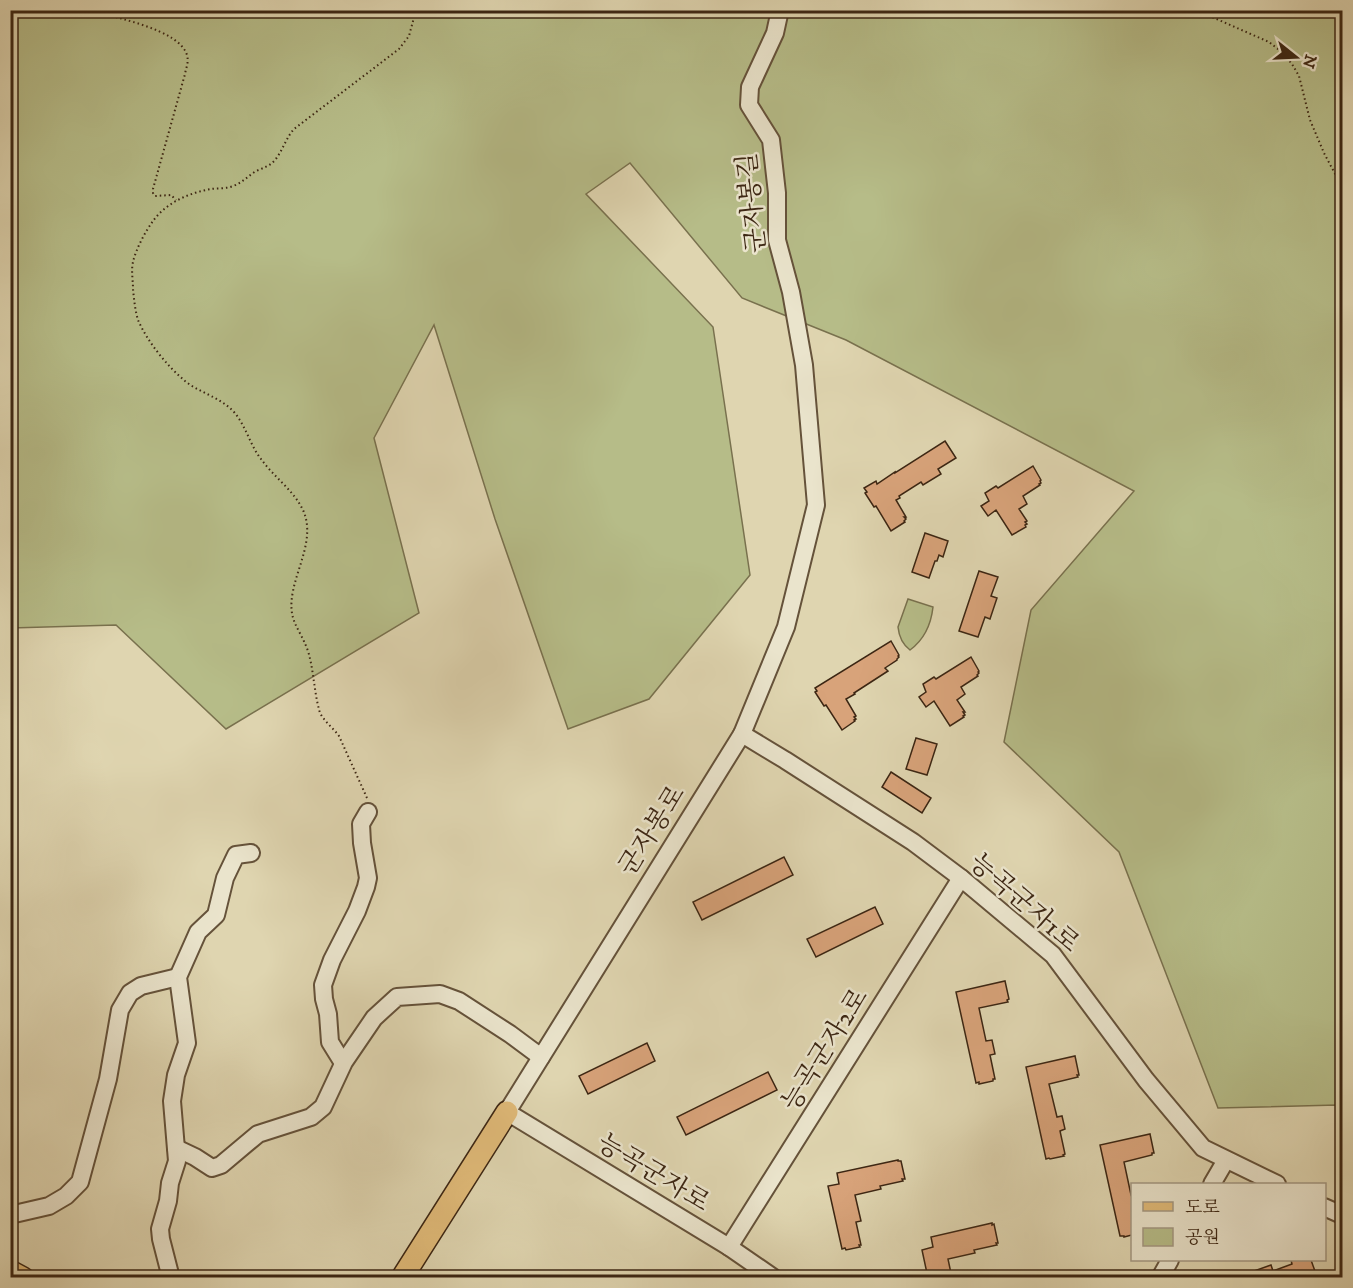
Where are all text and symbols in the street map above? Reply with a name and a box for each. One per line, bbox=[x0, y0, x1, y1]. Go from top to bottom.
north arrow bbox=[1266, 27, 1326, 87]
text: N bbox=[1298, 52, 1321, 71]
street label: 군자봉길 bbox=[731, 151, 774, 255]
street label: 군자봉로 bbox=[612, 779, 693, 882]
street label: 능곡군자1로 bbox=[962, 846, 1086, 960]
street label: 능곡군자2로 bbox=[775, 982, 876, 1117]
street label: 능곡군자로 bbox=[591, 1127, 716, 1220]
legend bbox=[1131, 1183, 1326, 1261]
text: 도로 bbox=[1185, 1197, 1220, 1219]
text: 공원 bbox=[1185, 1227, 1220, 1249]

